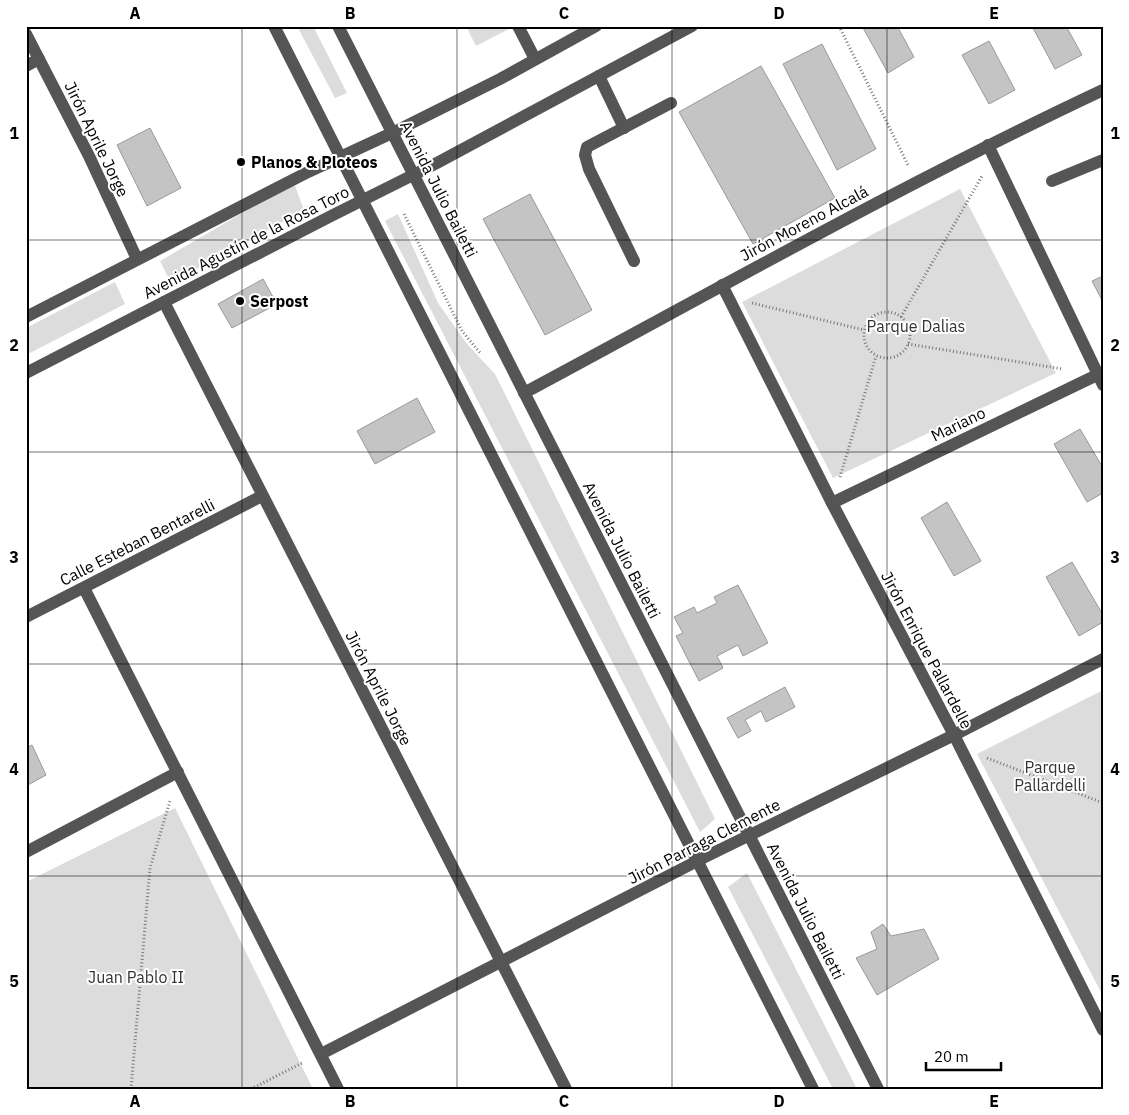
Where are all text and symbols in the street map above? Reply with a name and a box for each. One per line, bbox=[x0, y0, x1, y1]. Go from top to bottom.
text: A bbox=[130, 3, 141, 23]
text: B bbox=[345, 3, 356, 23]
text: C bbox=[559, 3, 569, 23]
text: D bbox=[773, 3, 785, 23]
text: E bbox=[989, 3, 999, 23]
street label: Jirón Aprile Jorge bbox=[60, 78, 134, 200]
street label: Avenida Julio Bailetti bbox=[396, 117, 482, 261]
text: 1 bbox=[9, 123, 19, 143]
text: 1 bbox=[1110, 123, 1120, 143]
place label: Planos & Ploteos bbox=[251, 152, 378, 172]
marker: Planos & Ploteos bbox=[235, 156, 247, 168]
street label: Avenida Agustín de la Rosa Toro bbox=[140, 181, 352, 303]
street label: Jirón Moreno Alcalá bbox=[737, 181, 872, 265]
place label: Serpost bbox=[250, 291, 308, 311]
marker: Serpost bbox=[234, 295, 246, 307]
park label: Parque Dalias bbox=[867, 316, 965, 336]
text: 2 bbox=[9, 335, 19, 355]
text: 2 bbox=[1110, 335, 1120, 355]
street label: Mariano bbox=[928, 402, 988, 446]
street label: Avenida Julio Bailetti bbox=[579, 478, 665, 622]
street label: Calle Esteban Bentarelli bbox=[56, 494, 218, 590]
text: 3 bbox=[9, 547, 19, 567]
text: 3 bbox=[1110, 547, 1120, 567]
street label: Jirón Enrique Pallardelle bbox=[877, 568, 977, 732]
street label: Jirón Aprile Jorge bbox=[342, 627, 417, 749]
park label: Parque Pallardelli bbox=[1014, 757, 1086, 795]
text: 4 bbox=[9, 759, 19, 779]
text: 4 bbox=[1110, 759, 1120, 779]
street label: Jirón Parraga Clemente bbox=[625, 794, 784, 888]
street label: Avenida Julio Bailetti bbox=[763, 839, 849, 983]
park label: Juan Pablo II bbox=[88, 967, 184, 987]
text: 5 bbox=[9, 971, 19, 991]
text: 5 bbox=[1110, 971, 1120, 991]
scale bar bbox=[926, 1040, 1002, 1072]
text: 20 m bbox=[934, 1047, 969, 1066]
text: A bbox=[130, 1091, 141, 1111]
text: B bbox=[345, 1091, 356, 1111]
text: C bbox=[559, 1091, 569, 1111]
text: D bbox=[773, 1091, 785, 1111]
text: E bbox=[989, 1091, 999, 1111]

